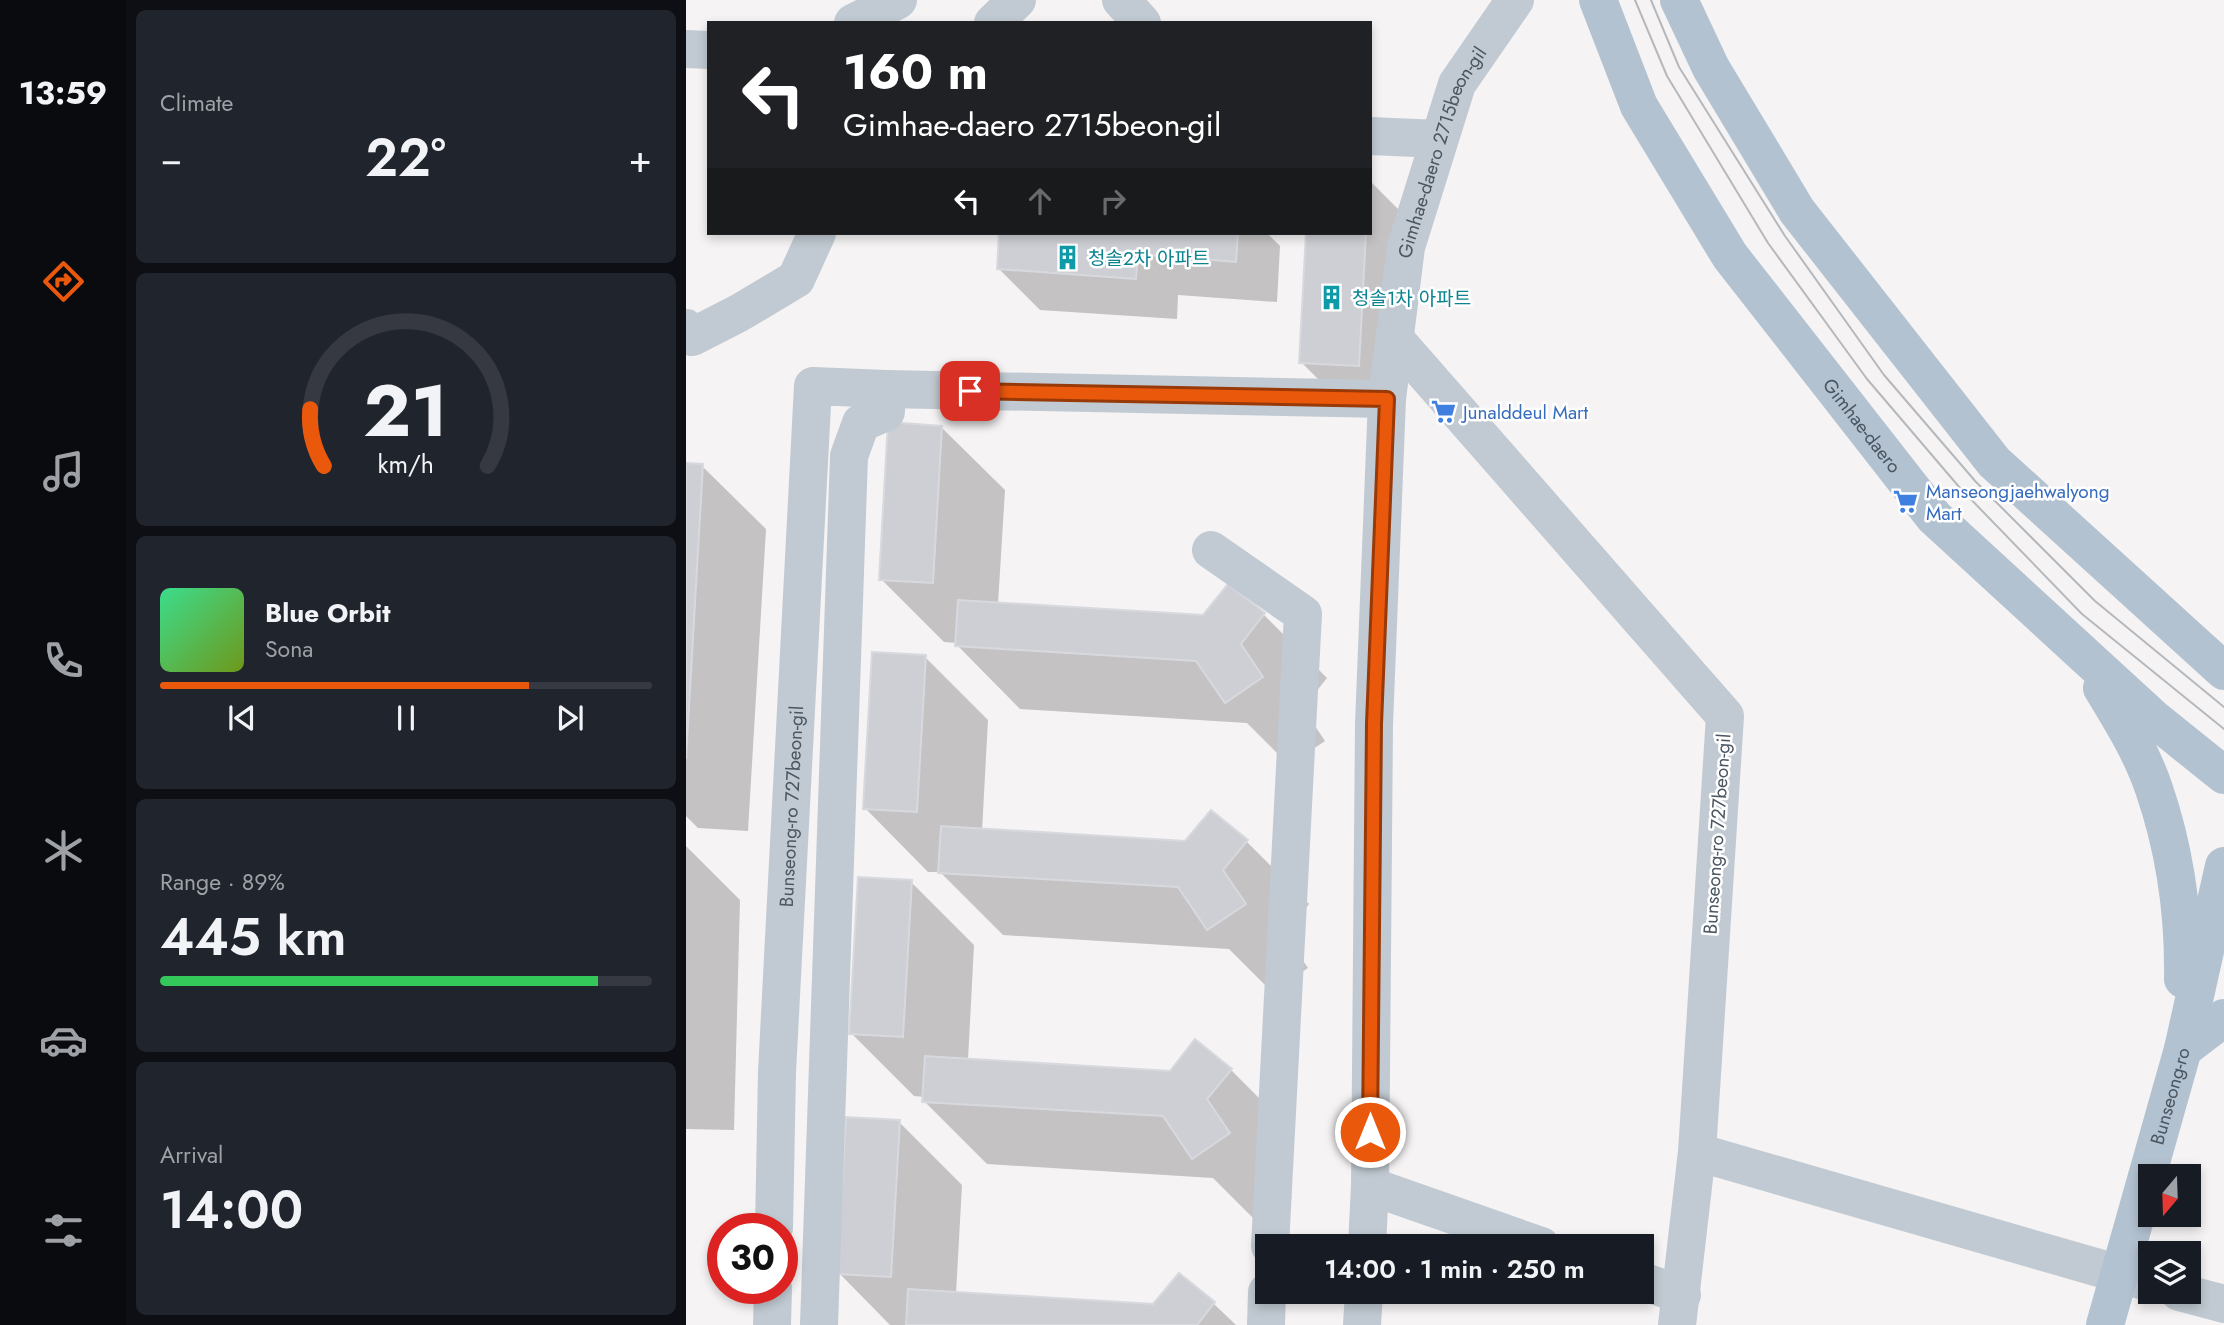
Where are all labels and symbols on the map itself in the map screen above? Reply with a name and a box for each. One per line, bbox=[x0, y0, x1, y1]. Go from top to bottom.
street label: Gimhae-daero 2715beon-gil bbox=[1391, 41, 1493, 260]
building icon: 청솔2차 아파트 bbox=[1054, 244, 1082, 272]
place label: 청솔2차 아파트 bbox=[1088, 245, 1209, 272]
building icon: 청솔1차 아파트 bbox=[1318, 284, 1346, 312]
place label: 청솔1차 아파트 bbox=[1352, 285, 1471, 312]
pin bbox=[940, 361, 1000, 421]
street label: Gimhae-daero bbox=[1817, 372, 1908, 478]
supermarket icon: Junalddeul Mart bbox=[1429, 398, 1457, 426]
place label: Junalddeul Mart bbox=[1460, 399, 1589, 426]
place label: Manseongjaehwalyong Mart bbox=[1926, 478, 2110, 527]
supermarket icon: Manseongjaehwalyong Mart bbox=[1892, 488, 1920, 516]
street label: Bunseong-ro 727beon-gil bbox=[772, 705, 810, 908]
street label: Bunseong-ro 727beon-gil bbox=[1697, 733, 1737, 935]
street label: Bunseong-ro bbox=[2143, 1044, 2196, 1148]
position arrow bbox=[1333, 1095, 1407, 1169]
north arrow bbox=[2138, 1164, 2202, 1227]
speed limit sign: 30 bbox=[707, 1213, 798, 1304]

